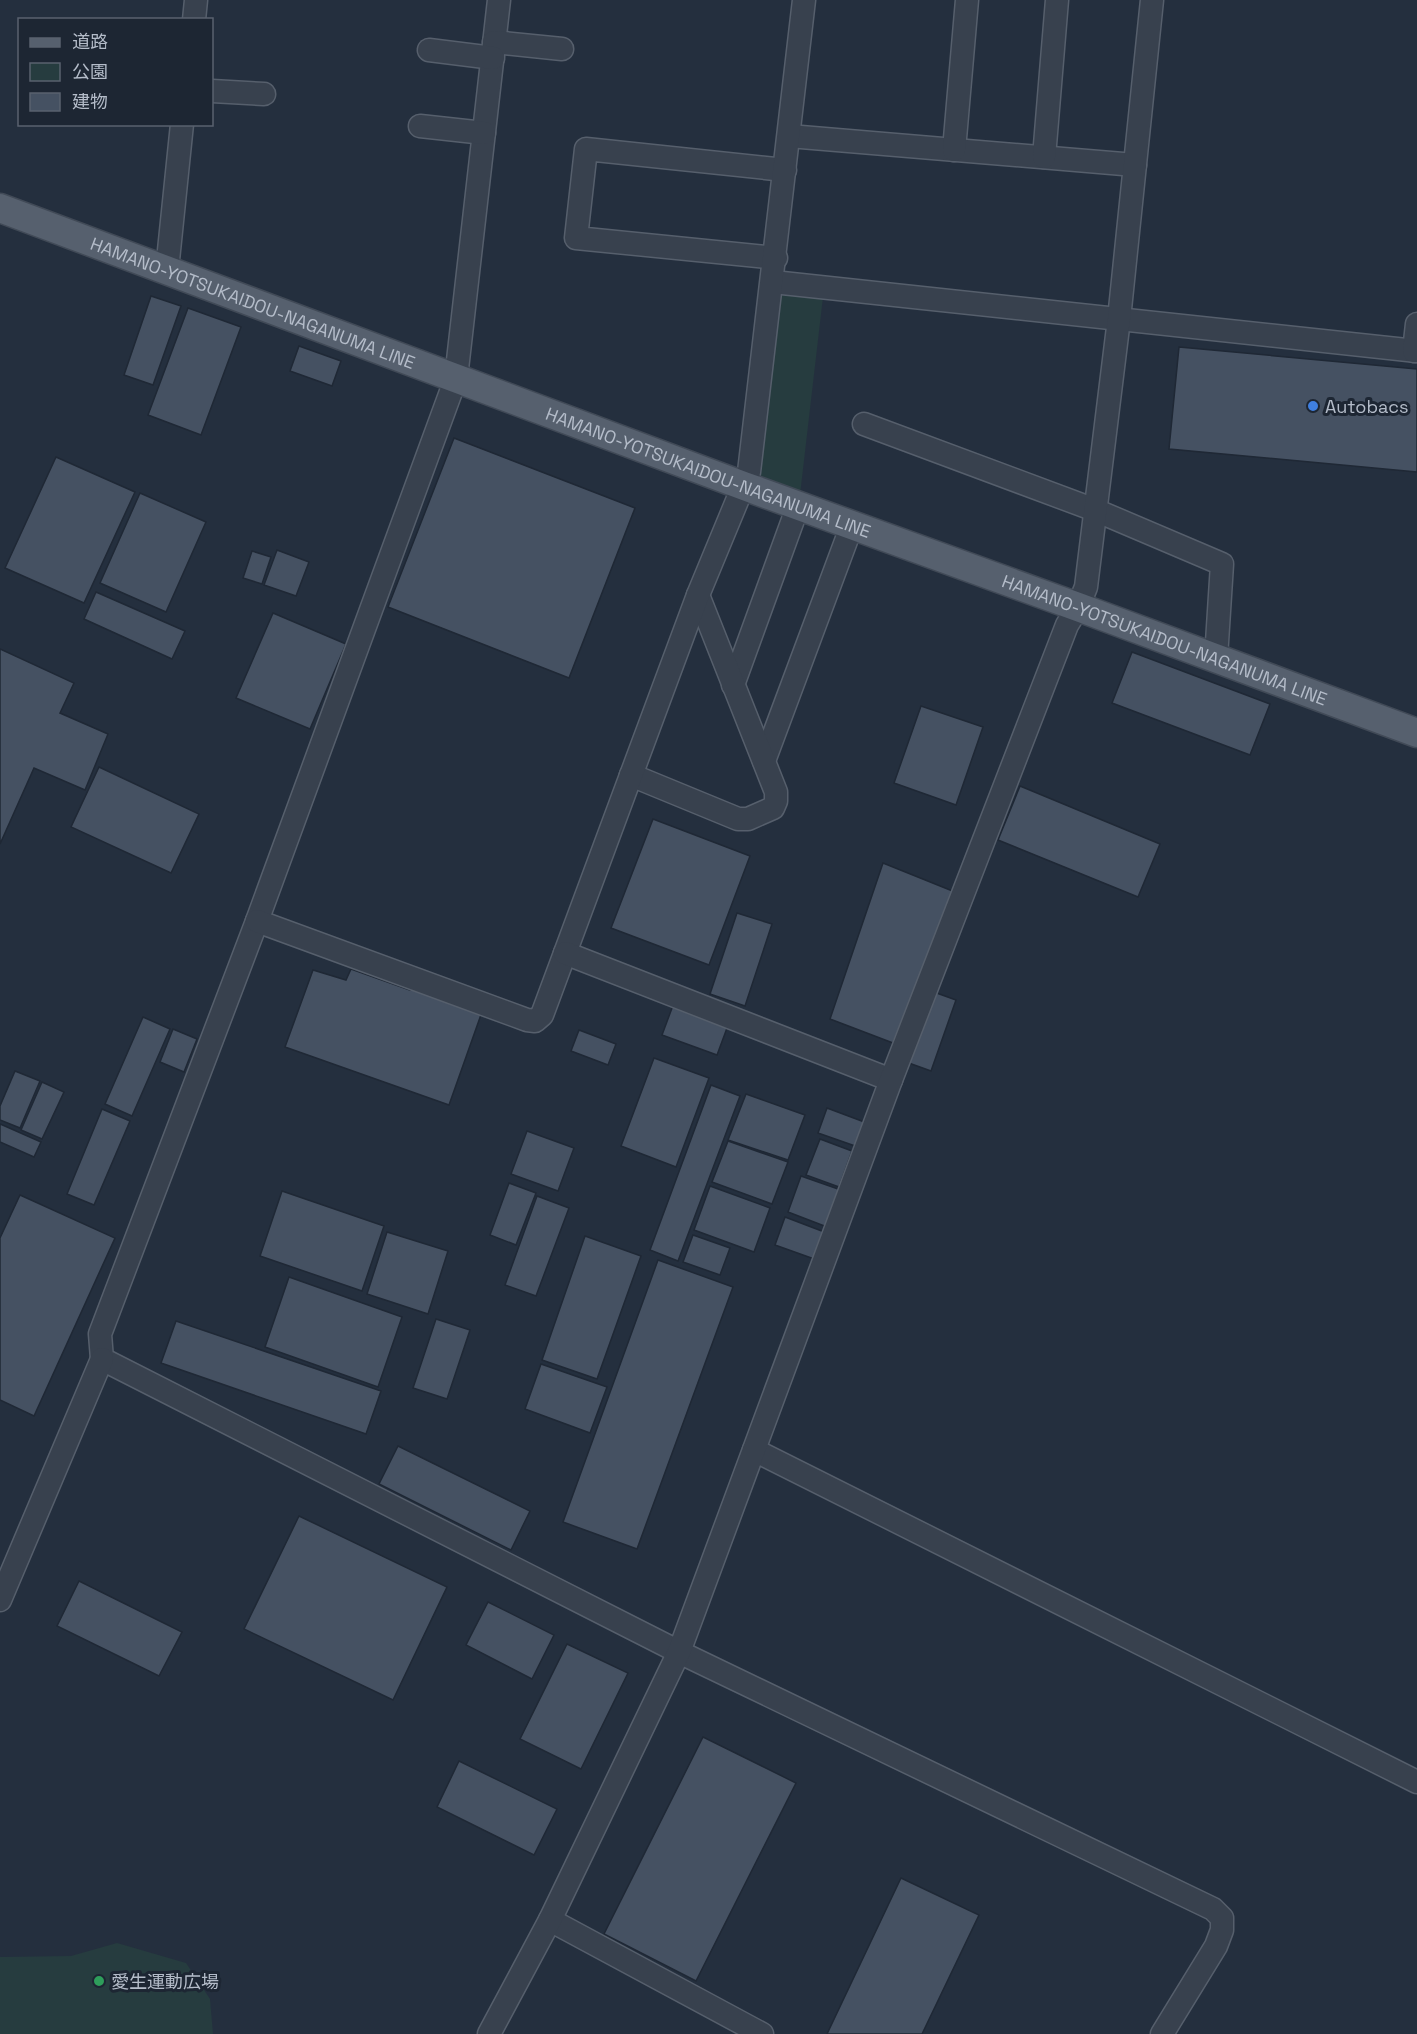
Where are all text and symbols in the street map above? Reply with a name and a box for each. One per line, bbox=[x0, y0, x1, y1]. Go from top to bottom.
legend bbox=[18, 18, 213, 126]
text: 道路 bbox=[72, 30, 108, 53]
text: 公園 bbox=[72, 60, 108, 83]
text: 建物 bbox=[72, 90, 108, 113]
street label: HAMANO-YOTSUKAIDOU-NAGANUMA LINE bbox=[87, 231, 419, 374]
place label: Autobacs bbox=[1325, 395, 1408, 418]
marker: Autobacs bbox=[1306, 399, 1320, 413]
street label: HAMANO-YOTSUKAIDOU-NAGANUMA LINE bbox=[543, 401, 874, 543]
street label: HAMANO-YOTSUKAIDOU-NAGANUMA LINE bbox=[999, 569, 1330, 710]
place label: 愛生運動広場 bbox=[111, 1970, 219, 1993]
marker: 愛生運動広場 bbox=[92, 1974, 106, 1988]

